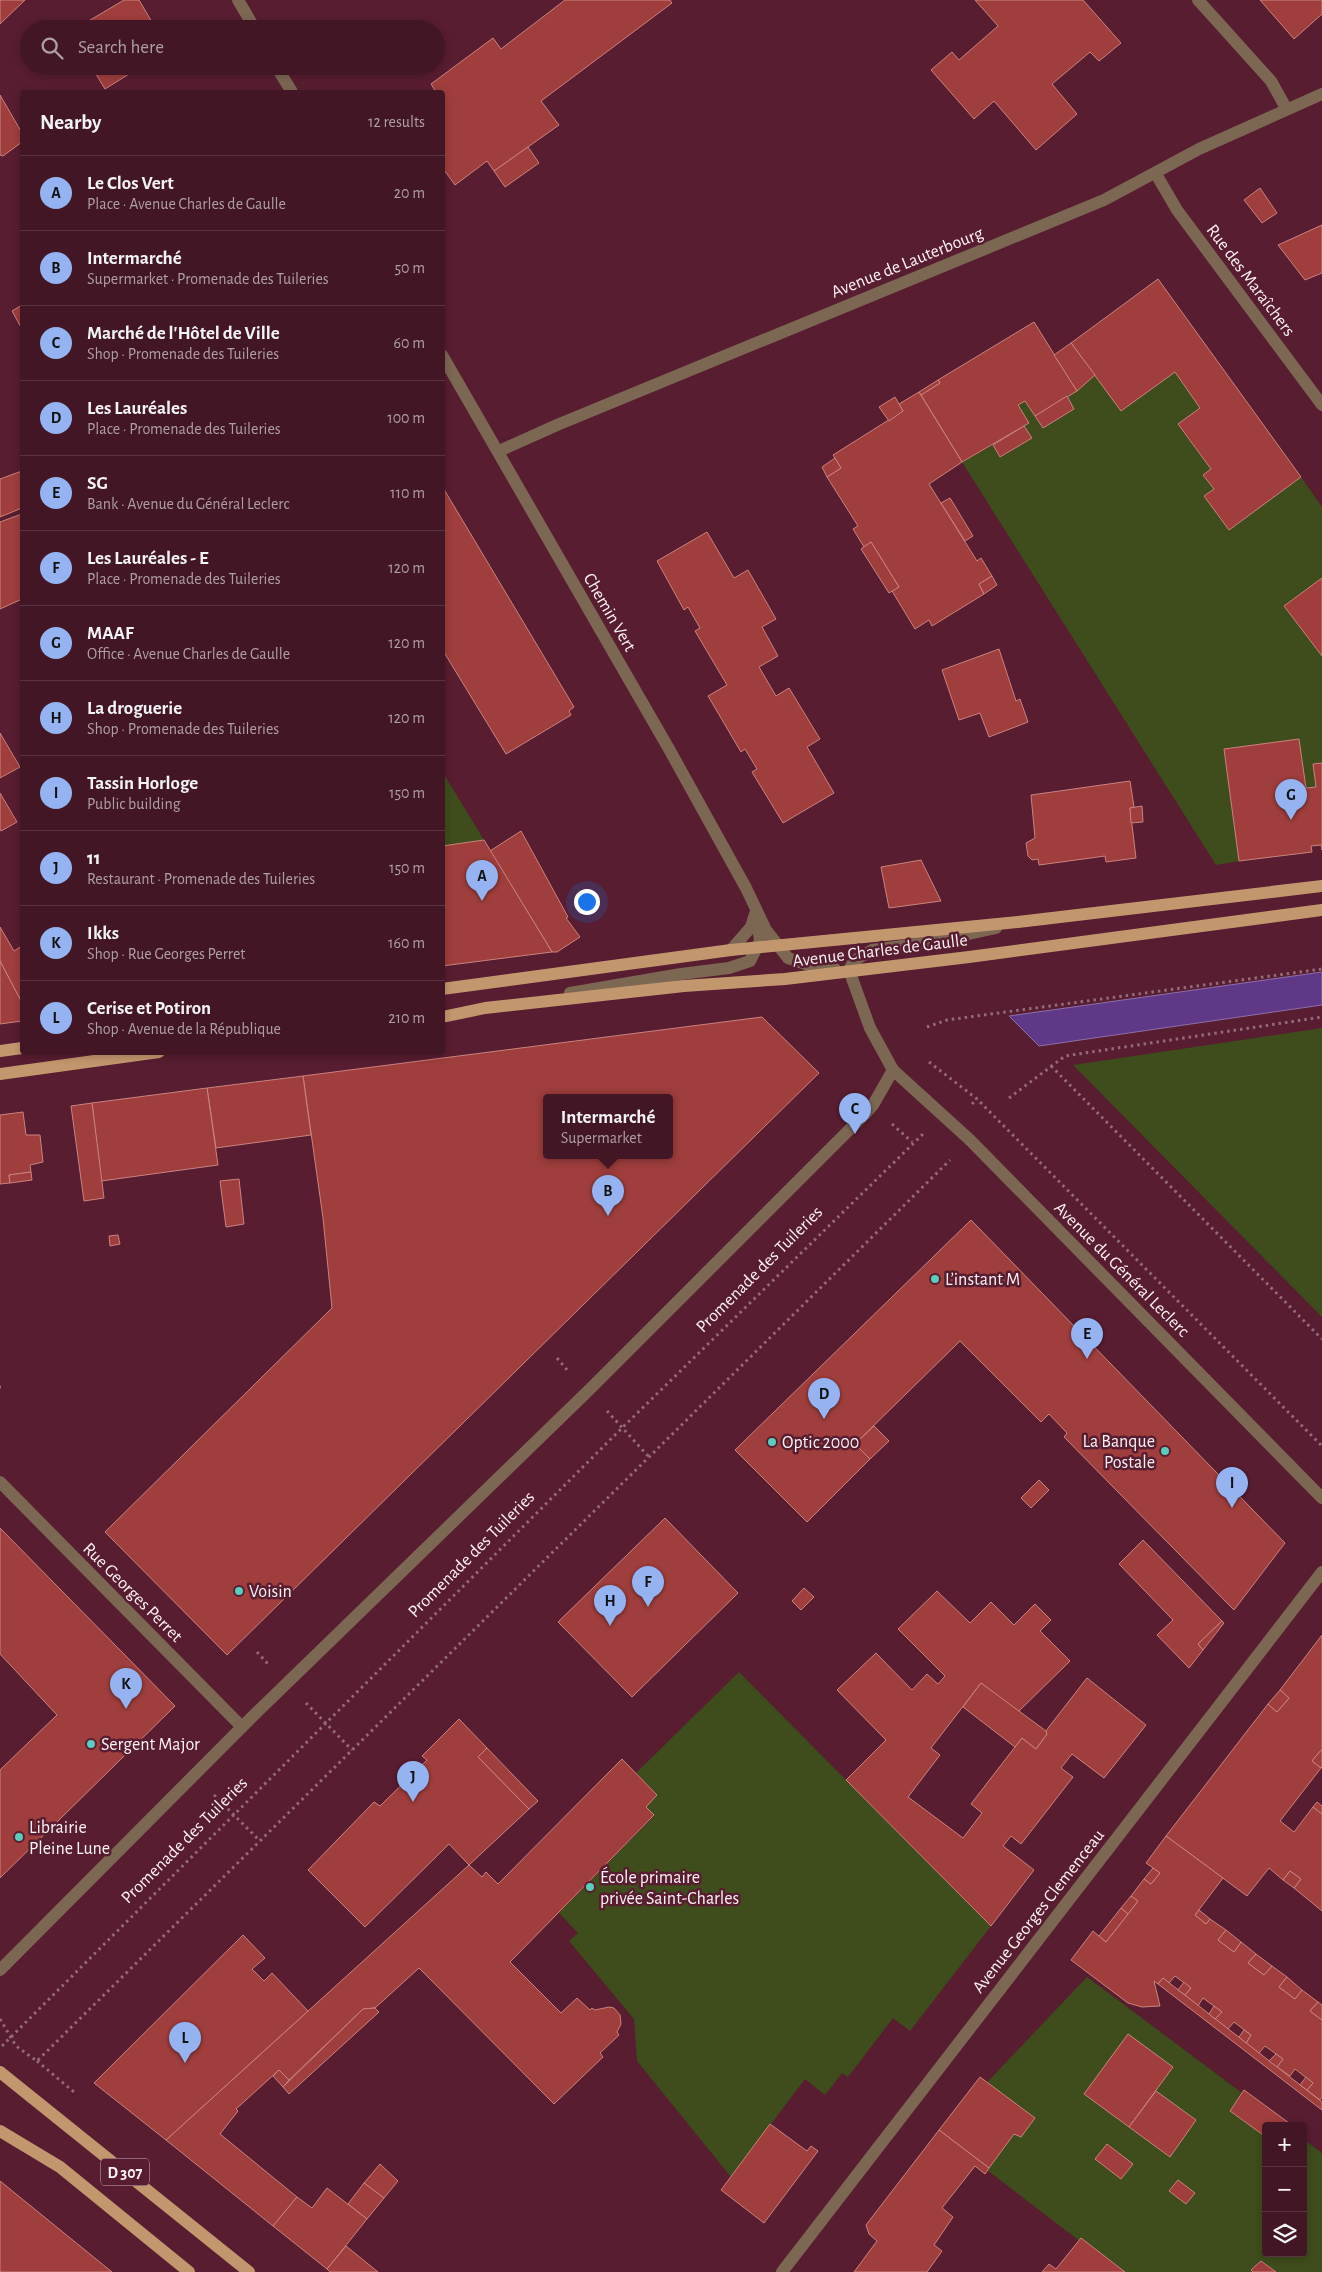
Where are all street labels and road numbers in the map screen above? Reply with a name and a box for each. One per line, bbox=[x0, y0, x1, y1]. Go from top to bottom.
street label: Rue des Maraîchers bbox=[1202, 221, 1298, 340]
street label: Avenue de Lauterbourg bbox=[829, 224, 986, 302]
street label: Chemin Vert bbox=[580, 570, 639, 655]
street label: Avenue Charles de Gaulle bbox=[791, 931, 969, 971]
street label: Avenue du Général Leclerc bbox=[1050, 1199, 1192, 1341]
street label: Promenade des Tuileries bbox=[693, 1203, 826, 1336]
street label: Promenade des Tuileries bbox=[405, 1488, 538, 1621]
street label: Rue Georges Perret bbox=[79, 1539, 186, 1646]
street label: Promenade des Tuileries bbox=[118, 1774, 251, 1907]
street label: Avenue Georges Clemenceau bbox=[969, 1826, 1108, 1997]
road number: D 307 bbox=[101, 2158, 149, 2186]

